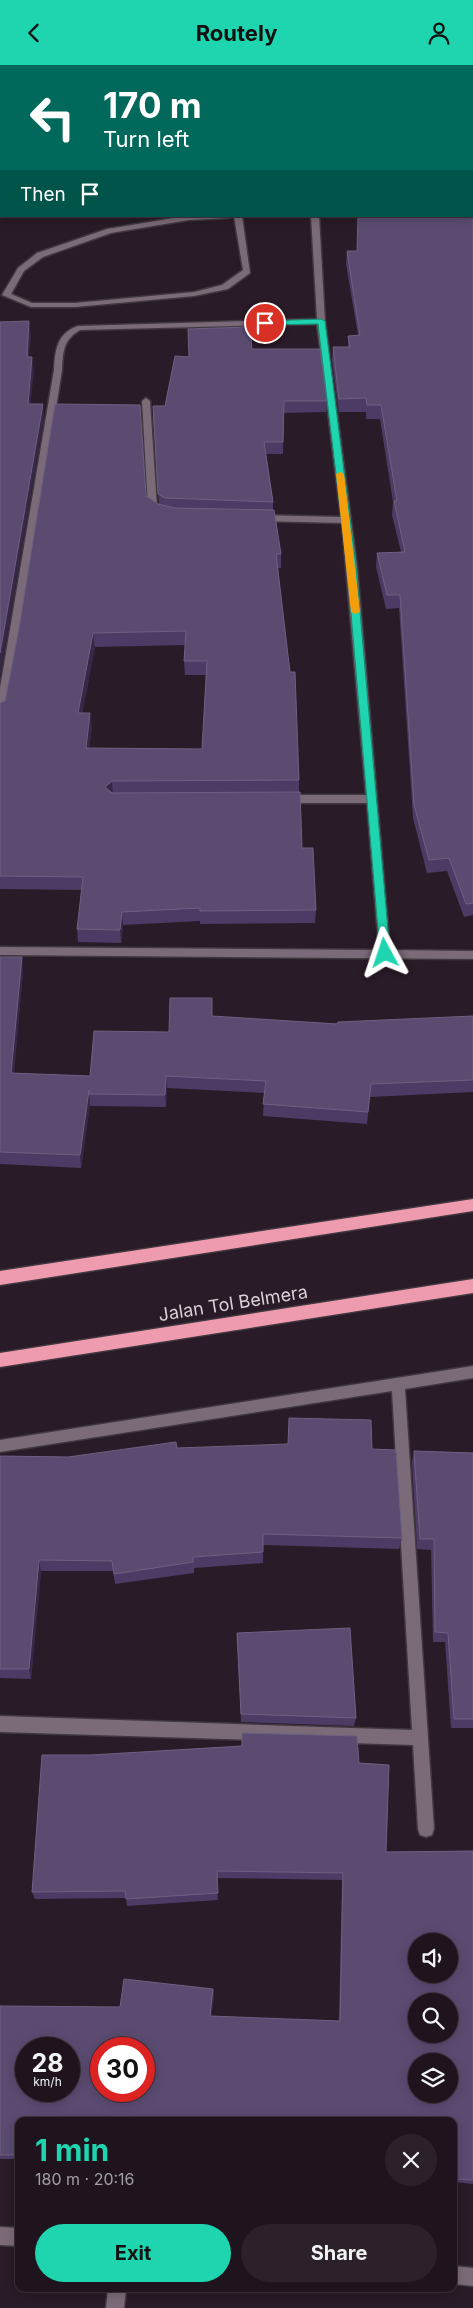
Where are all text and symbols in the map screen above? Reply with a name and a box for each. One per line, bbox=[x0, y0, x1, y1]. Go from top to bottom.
icon: back bbox=[20, 19, 48, 47]
icon: person bbox=[425, 19, 453, 47]
text: Routely bbox=[196, 20, 277, 46]
text: 170 m bbox=[103, 84, 202, 126]
icon: left bbox=[20, 85, 85, 150]
text: Turn left bbox=[103, 126, 189, 152]
icon: arrive bbox=[76, 180, 104, 208]
text: Then bbox=[20, 183, 66, 206]
pin bbox=[244, 302, 286, 344]
icon: arrive bbox=[251, 309, 279, 337]
position arrow bbox=[358, 926, 410, 978]
street label: Jalan Tol Belmera bbox=[157, 1281, 309, 1325]
map controls bbox=[408, 1933, 458, 2103]
button: sound bbox=[408, 1933, 458, 1983]
button: search bbox=[408, 1993, 458, 2043]
speed limit sign: 30 bbox=[90, 2037, 155, 2102]
text: 28 bbox=[31, 2048, 64, 2078]
button: layers bbox=[408, 2053, 458, 2103]
text: km/h bbox=[33, 2074, 62, 2089]
text: 1 min bbox=[35, 2132, 109, 2168]
button: close bbox=[385, 2134, 437, 2186]
text: 180 m · 20:16 bbox=[35, 2169, 135, 2189]
button: Exit bbox=[35, 2224, 231, 2282]
button: Share bbox=[241, 2224, 437, 2282]

